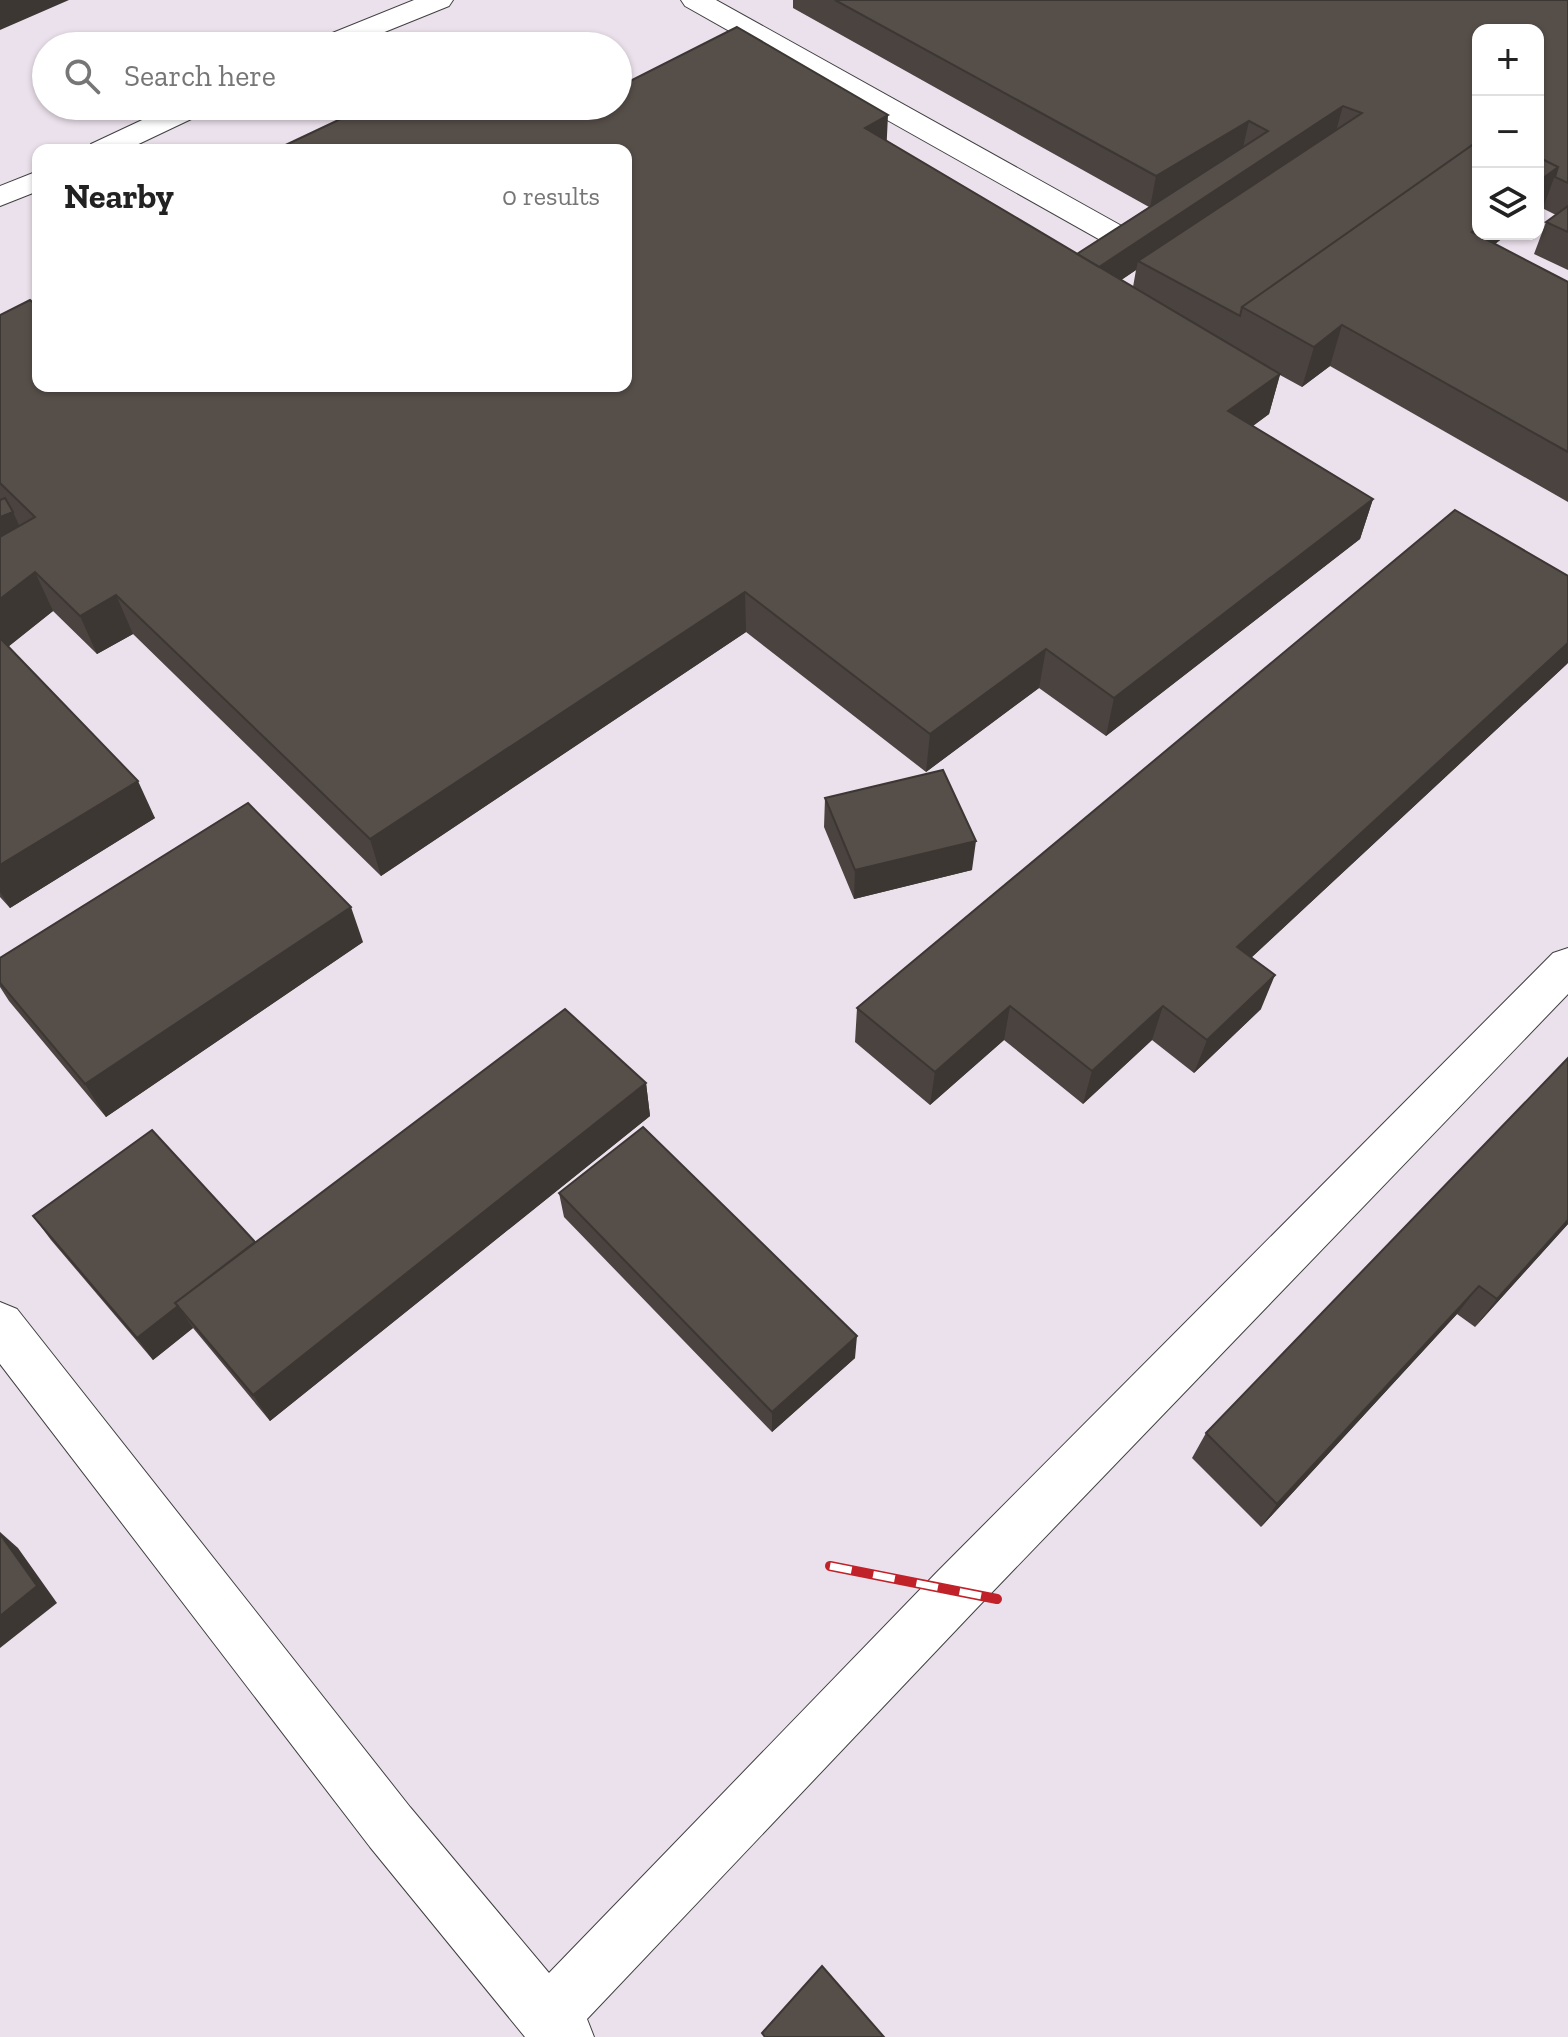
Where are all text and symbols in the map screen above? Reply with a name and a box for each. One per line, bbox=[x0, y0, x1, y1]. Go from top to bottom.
map controls bbox=[1472, 24, 1544, 240]
button: + bbox=[1472, 24, 1544, 96]
search box bbox=[32, 32, 632, 120]
icon: search bbox=[60, 54, 104, 98]
text: Search here bbox=[124, 58, 276, 94]
button: − bbox=[1472, 96, 1544, 168]
button: layers bbox=[1472, 168, 1544, 240]
text: Nearby bbox=[64, 176, 174, 217]
text: 0 results bbox=[502, 180, 600, 212]

